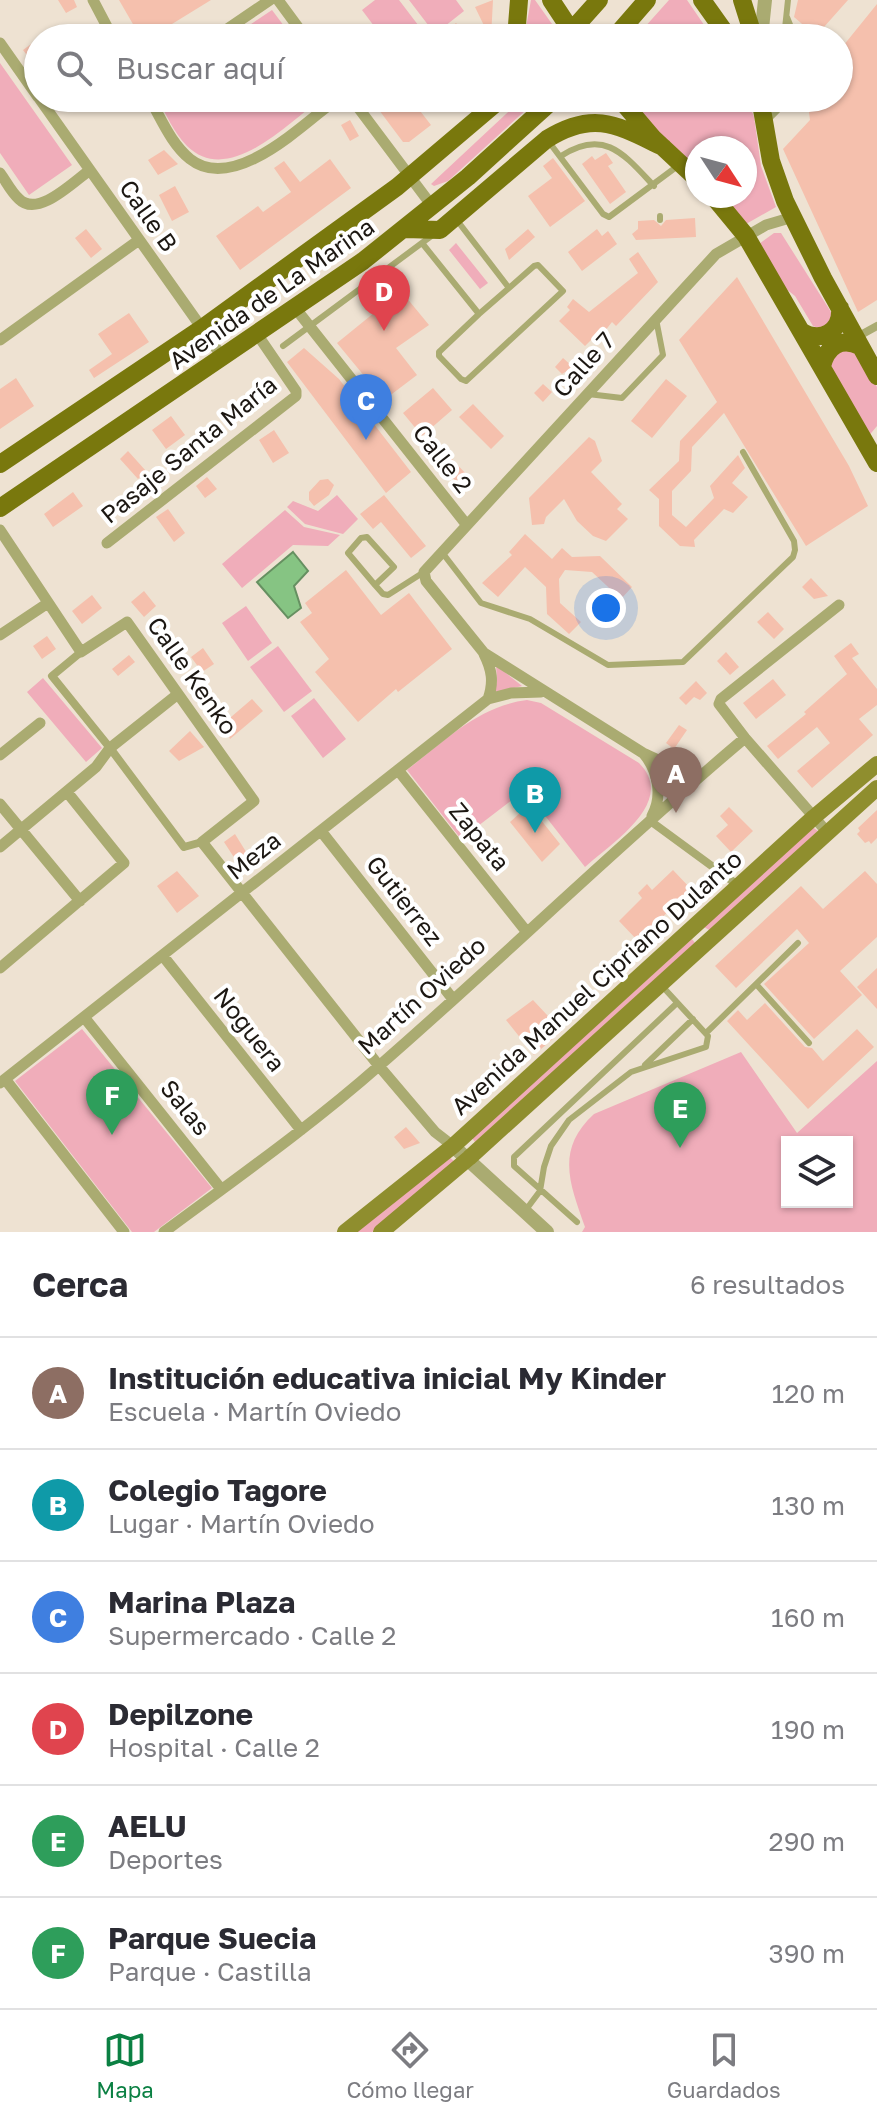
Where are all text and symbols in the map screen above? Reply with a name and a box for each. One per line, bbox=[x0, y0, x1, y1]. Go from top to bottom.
search box bbox=[24, 24, 853, 112]
icon: search bbox=[52, 46, 96, 90]
text: Buscar aquí bbox=[116, 50, 284, 86]
north arrow bbox=[685, 136, 757, 208]
street label: Calle B bbox=[114, 174, 184, 257]
street label: Avenida de La Marina bbox=[163, 211, 379, 374]
pin: D bbox=[358, 265, 410, 331]
street label: Calle 7 bbox=[546, 325, 620, 403]
street label: Pasaje Santa María bbox=[94, 369, 282, 529]
pin: C bbox=[340, 374, 392, 440]
street label: Calle 2 bbox=[407, 418, 479, 498]
your location bbox=[586, 588, 626, 628]
street label: Calle Kenko bbox=[142, 611, 244, 740]
pin: A bbox=[650, 747, 702, 813]
pin: B bbox=[509, 767, 561, 833]
street label: Zapata bbox=[444, 796, 516, 876]
street label: Meza bbox=[220, 825, 286, 885]
street label: Avenida Manuel Cipriano Dulanto bbox=[445, 844, 747, 1120]
street label: Gutierrez bbox=[361, 849, 449, 951]
street label: Martín Oviedo bbox=[351, 930, 491, 1060]
street label: Noguera bbox=[208, 981, 292, 1077]
pin: F bbox=[86, 1069, 138, 1135]
street label: Salas bbox=[155, 1073, 217, 1141]
pin: E bbox=[654, 1082, 706, 1148]
map controls bbox=[781, 1136, 853, 1208]
button: layers bbox=[781, 1136, 853, 1208]
text: Cerca bbox=[32, 1264, 128, 1304]
text: 6 resultados bbox=[690, 1269, 845, 1300]
text: Institución educativa inicial My Kinder bbox=[108, 1360, 666, 1396]
text: A bbox=[49, 1378, 67, 1409]
text: 120 m bbox=[772, 1378, 845, 1409]
text: Escuela · Martín Oviedo bbox=[108, 1396, 401, 1427]
text: Colegio Tagore bbox=[108, 1472, 327, 1508]
text: B bbox=[49, 1490, 67, 1521]
text: 130 m bbox=[772, 1490, 845, 1521]
text: Lugar · Martín Oviedo bbox=[108, 1508, 375, 1539]
text: Marina Plaza bbox=[108, 1584, 295, 1620]
text: C bbox=[49, 1602, 67, 1633]
text: 160 m bbox=[771, 1602, 845, 1633]
text: Supermercado · Calle 2 bbox=[108, 1620, 396, 1651]
text: Depilzone bbox=[108, 1696, 253, 1732]
text: D bbox=[49, 1714, 67, 1745]
text: 190 m bbox=[771, 1714, 845, 1745]
text: Hospital · Calle 2 bbox=[108, 1732, 320, 1763]
text: AELU bbox=[108, 1808, 187, 1844]
text: E bbox=[50, 1826, 66, 1857]
text: 290 m bbox=[769, 1826, 845, 1857]
text: Deportes bbox=[108, 1844, 223, 1875]
text: Parque Suecia bbox=[108, 1920, 316, 1956]
text: F bbox=[50, 1938, 66, 1969]
text: 390 m bbox=[768, 1938, 845, 1969]
text: Parque · Castilla bbox=[108, 1956, 312, 1987]
tab: Mapa bbox=[96, 2028, 154, 2103]
tab: Cómo llegar bbox=[346, 2028, 474, 2103]
tab: Guardados bbox=[667, 2028, 781, 2103]

